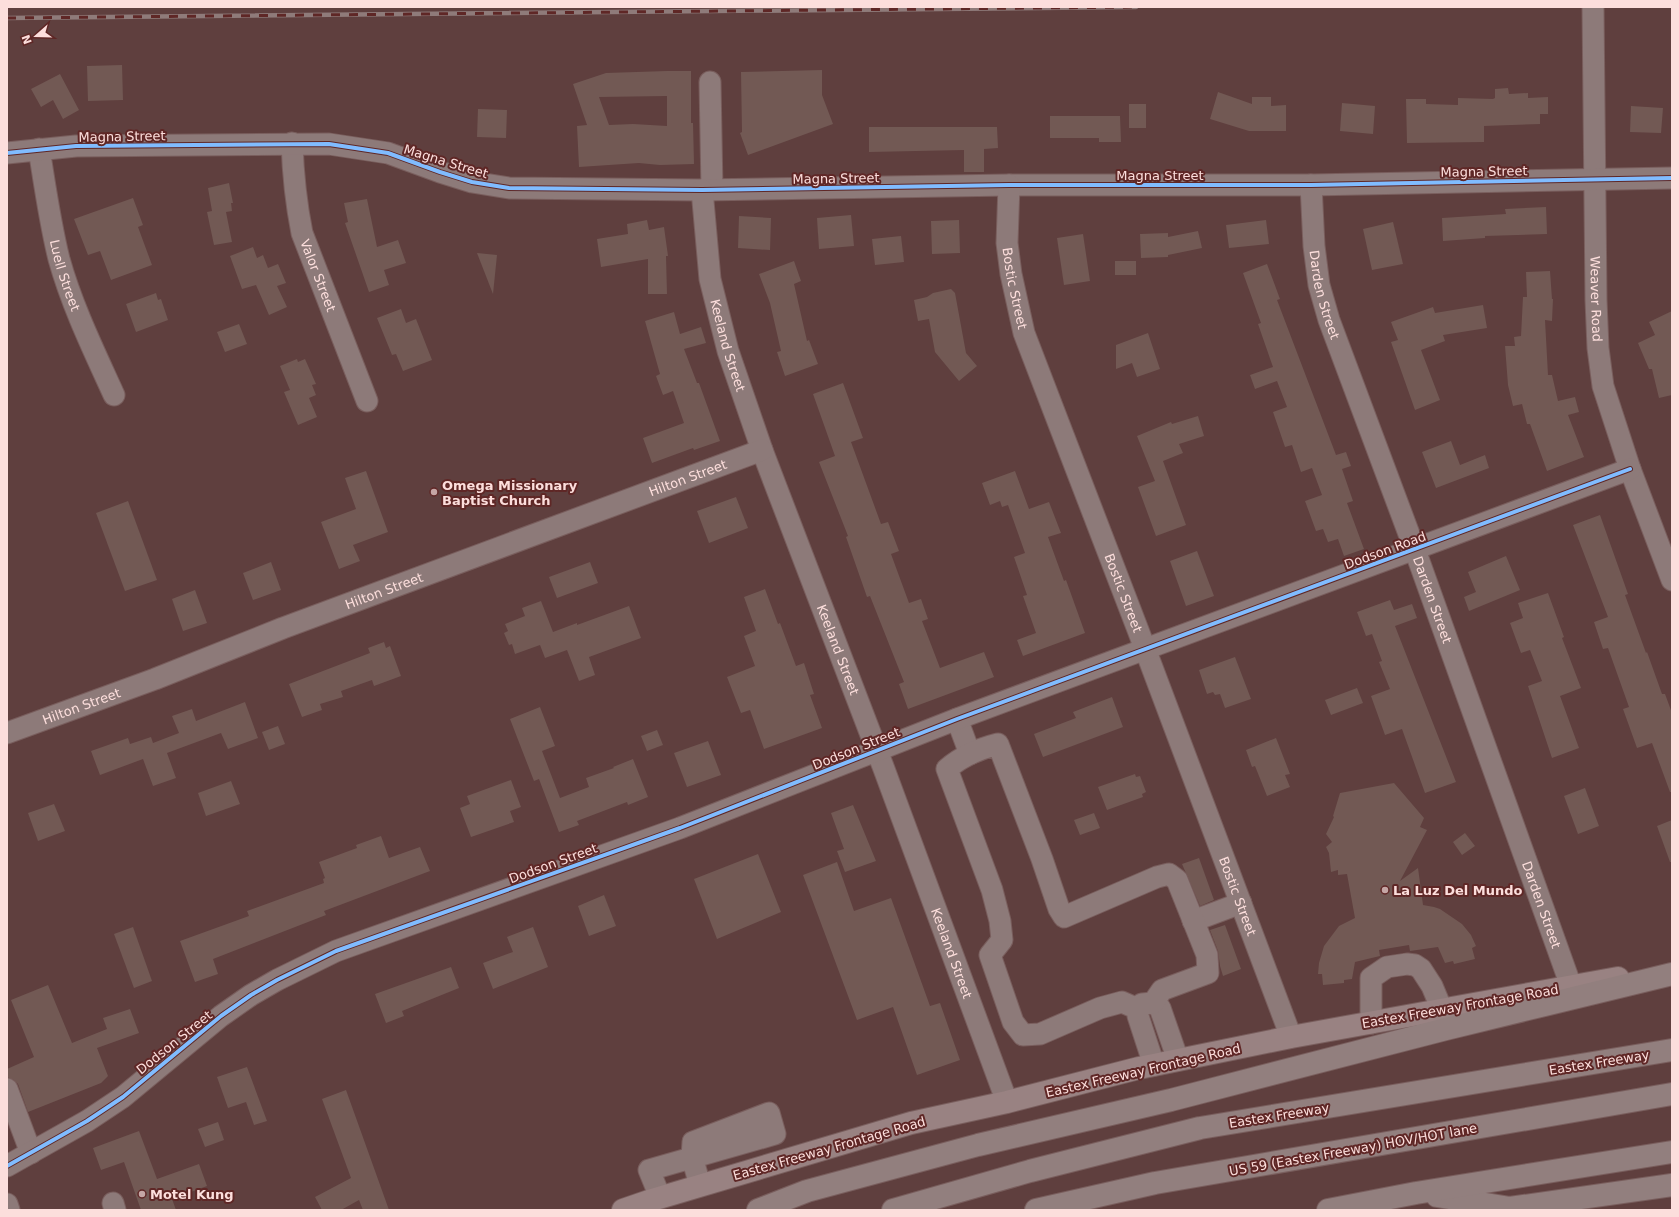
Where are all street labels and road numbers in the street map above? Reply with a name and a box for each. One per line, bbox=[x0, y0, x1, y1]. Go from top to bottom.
street label: Magna Street bbox=[78, 128, 166, 145]
street label: Magna Street bbox=[402, 142, 490, 181]
street label: Magna Street bbox=[1440, 163, 1528, 180]
street label: Magna Street bbox=[1116, 168, 1204, 183]
street label: Magna Street bbox=[792, 170, 880, 187]
street label: Valor Street bbox=[297, 237, 339, 314]
street label: Luell Street bbox=[47, 238, 83, 313]
street label: Bostic Street bbox=[1000, 246, 1030, 331]
street label: Darden Street bbox=[1307, 249, 1343, 341]
street label: Weaver Road bbox=[1588, 256, 1605, 342]
street label: Keeland Street bbox=[707, 297, 748, 394]
street label: Hilton Street bbox=[647, 457, 729, 499]
street label: Dodson Road bbox=[1342, 529, 1428, 572]
street label: Bostic Street bbox=[1101, 551, 1145, 635]
street label: Darden Street bbox=[1410, 554, 1455, 645]
street label: Hilton Street bbox=[343, 570, 425, 612]
street label: Keeland Street bbox=[814, 602, 862, 697]
street label: Hilton Street bbox=[40, 685, 122, 727]
street label: Dodson Street bbox=[810, 724, 902, 773]
street label: Dodson Street bbox=[507, 841, 599, 886]
street label: Bostic Street bbox=[1216, 855, 1259, 938]
street label: Darden Street bbox=[1519, 859, 1564, 950]
street label: Keeland Street bbox=[928, 906, 975, 1001]
street label: Eastex Freeway Frontage Road bbox=[1361, 982, 1560, 1031]
street label: Dodson Street bbox=[134, 1007, 215, 1077]
street label: Eastex Freeway Frontage Road bbox=[1044, 1041, 1242, 1100]
street label: Eastex Freeway bbox=[1548, 1047, 1651, 1078]
street label: Eastex Freeway bbox=[1228, 1100, 1331, 1131]
street label: Eastex Freeway Frontage Road bbox=[731, 1114, 927, 1183]
street label: US 59 (Eastex Freeway) HOV/HOT lane bbox=[1228, 1120, 1478, 1179]

